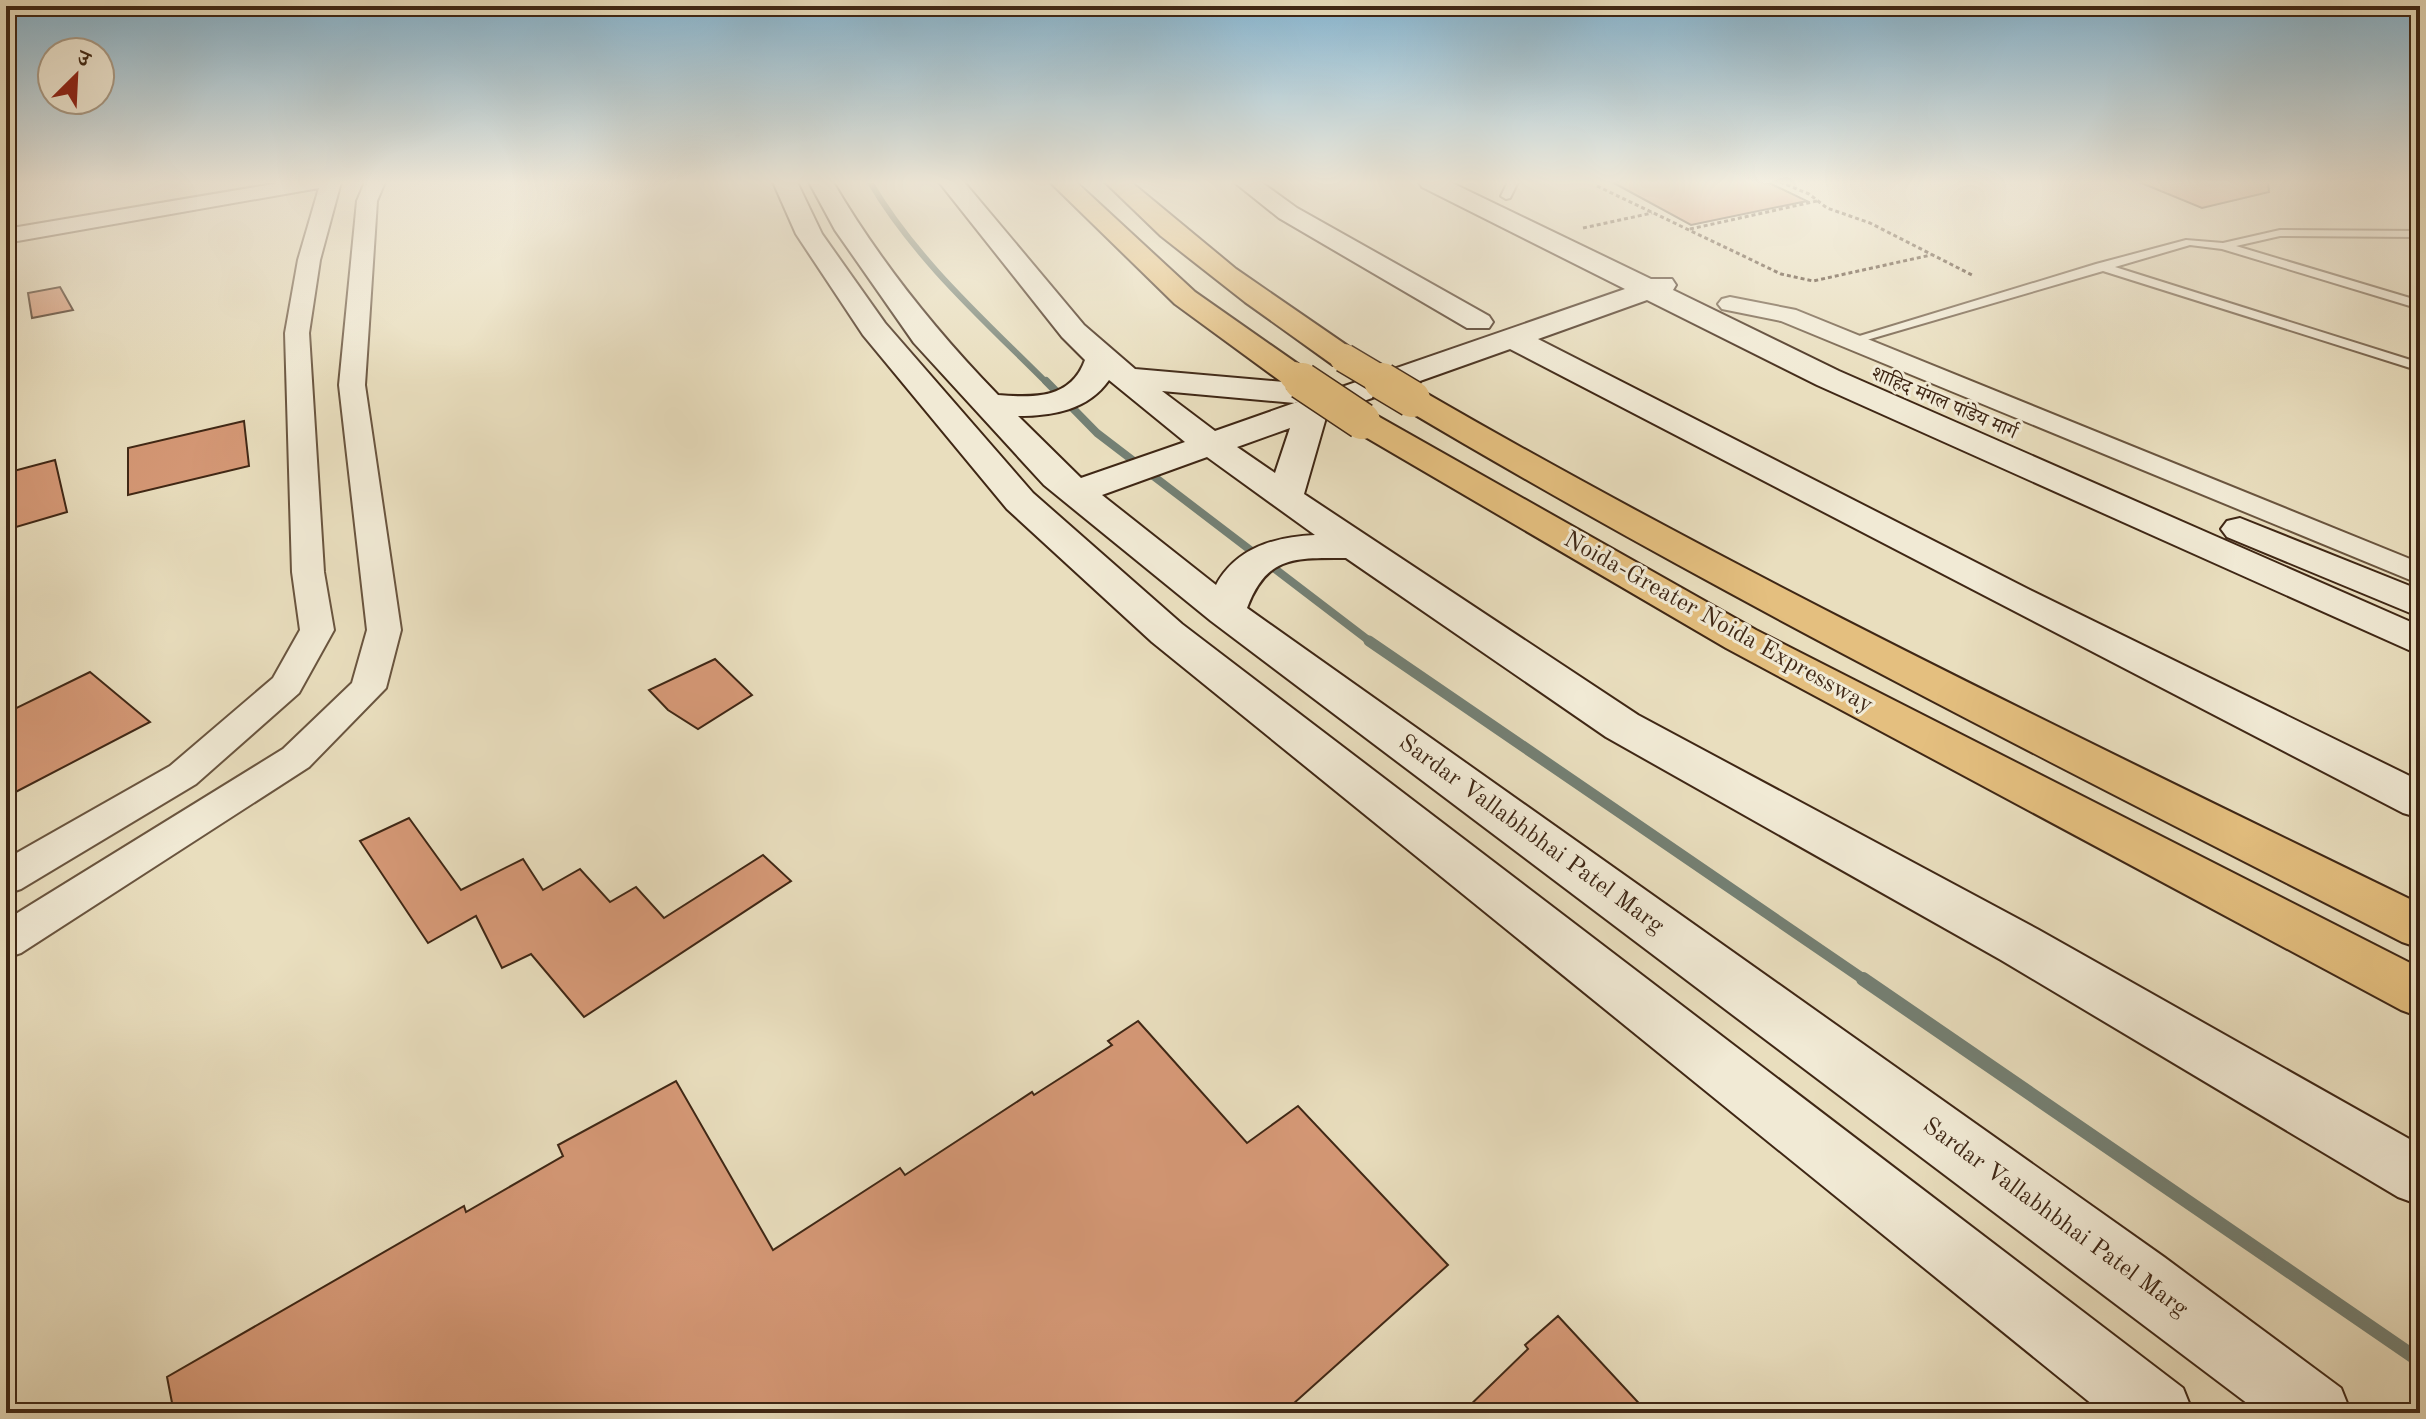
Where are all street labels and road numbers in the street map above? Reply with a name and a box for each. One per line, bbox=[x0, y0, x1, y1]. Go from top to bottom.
street label: शाहिद मंगल पांडेय मार्ग bbox=[1868, 361, 2023, 444]
street label: Noida-Greater Noida Expressway bbox=[1559, 528, 1877, 718]
street label: Sardar Vallabhbhai Patel Marg bbox=[1394, 731, 1668, 939]
street label: Sardar Vallabhbhai Patel Marg bbox=[1918, 1114, 2192, 1322]

